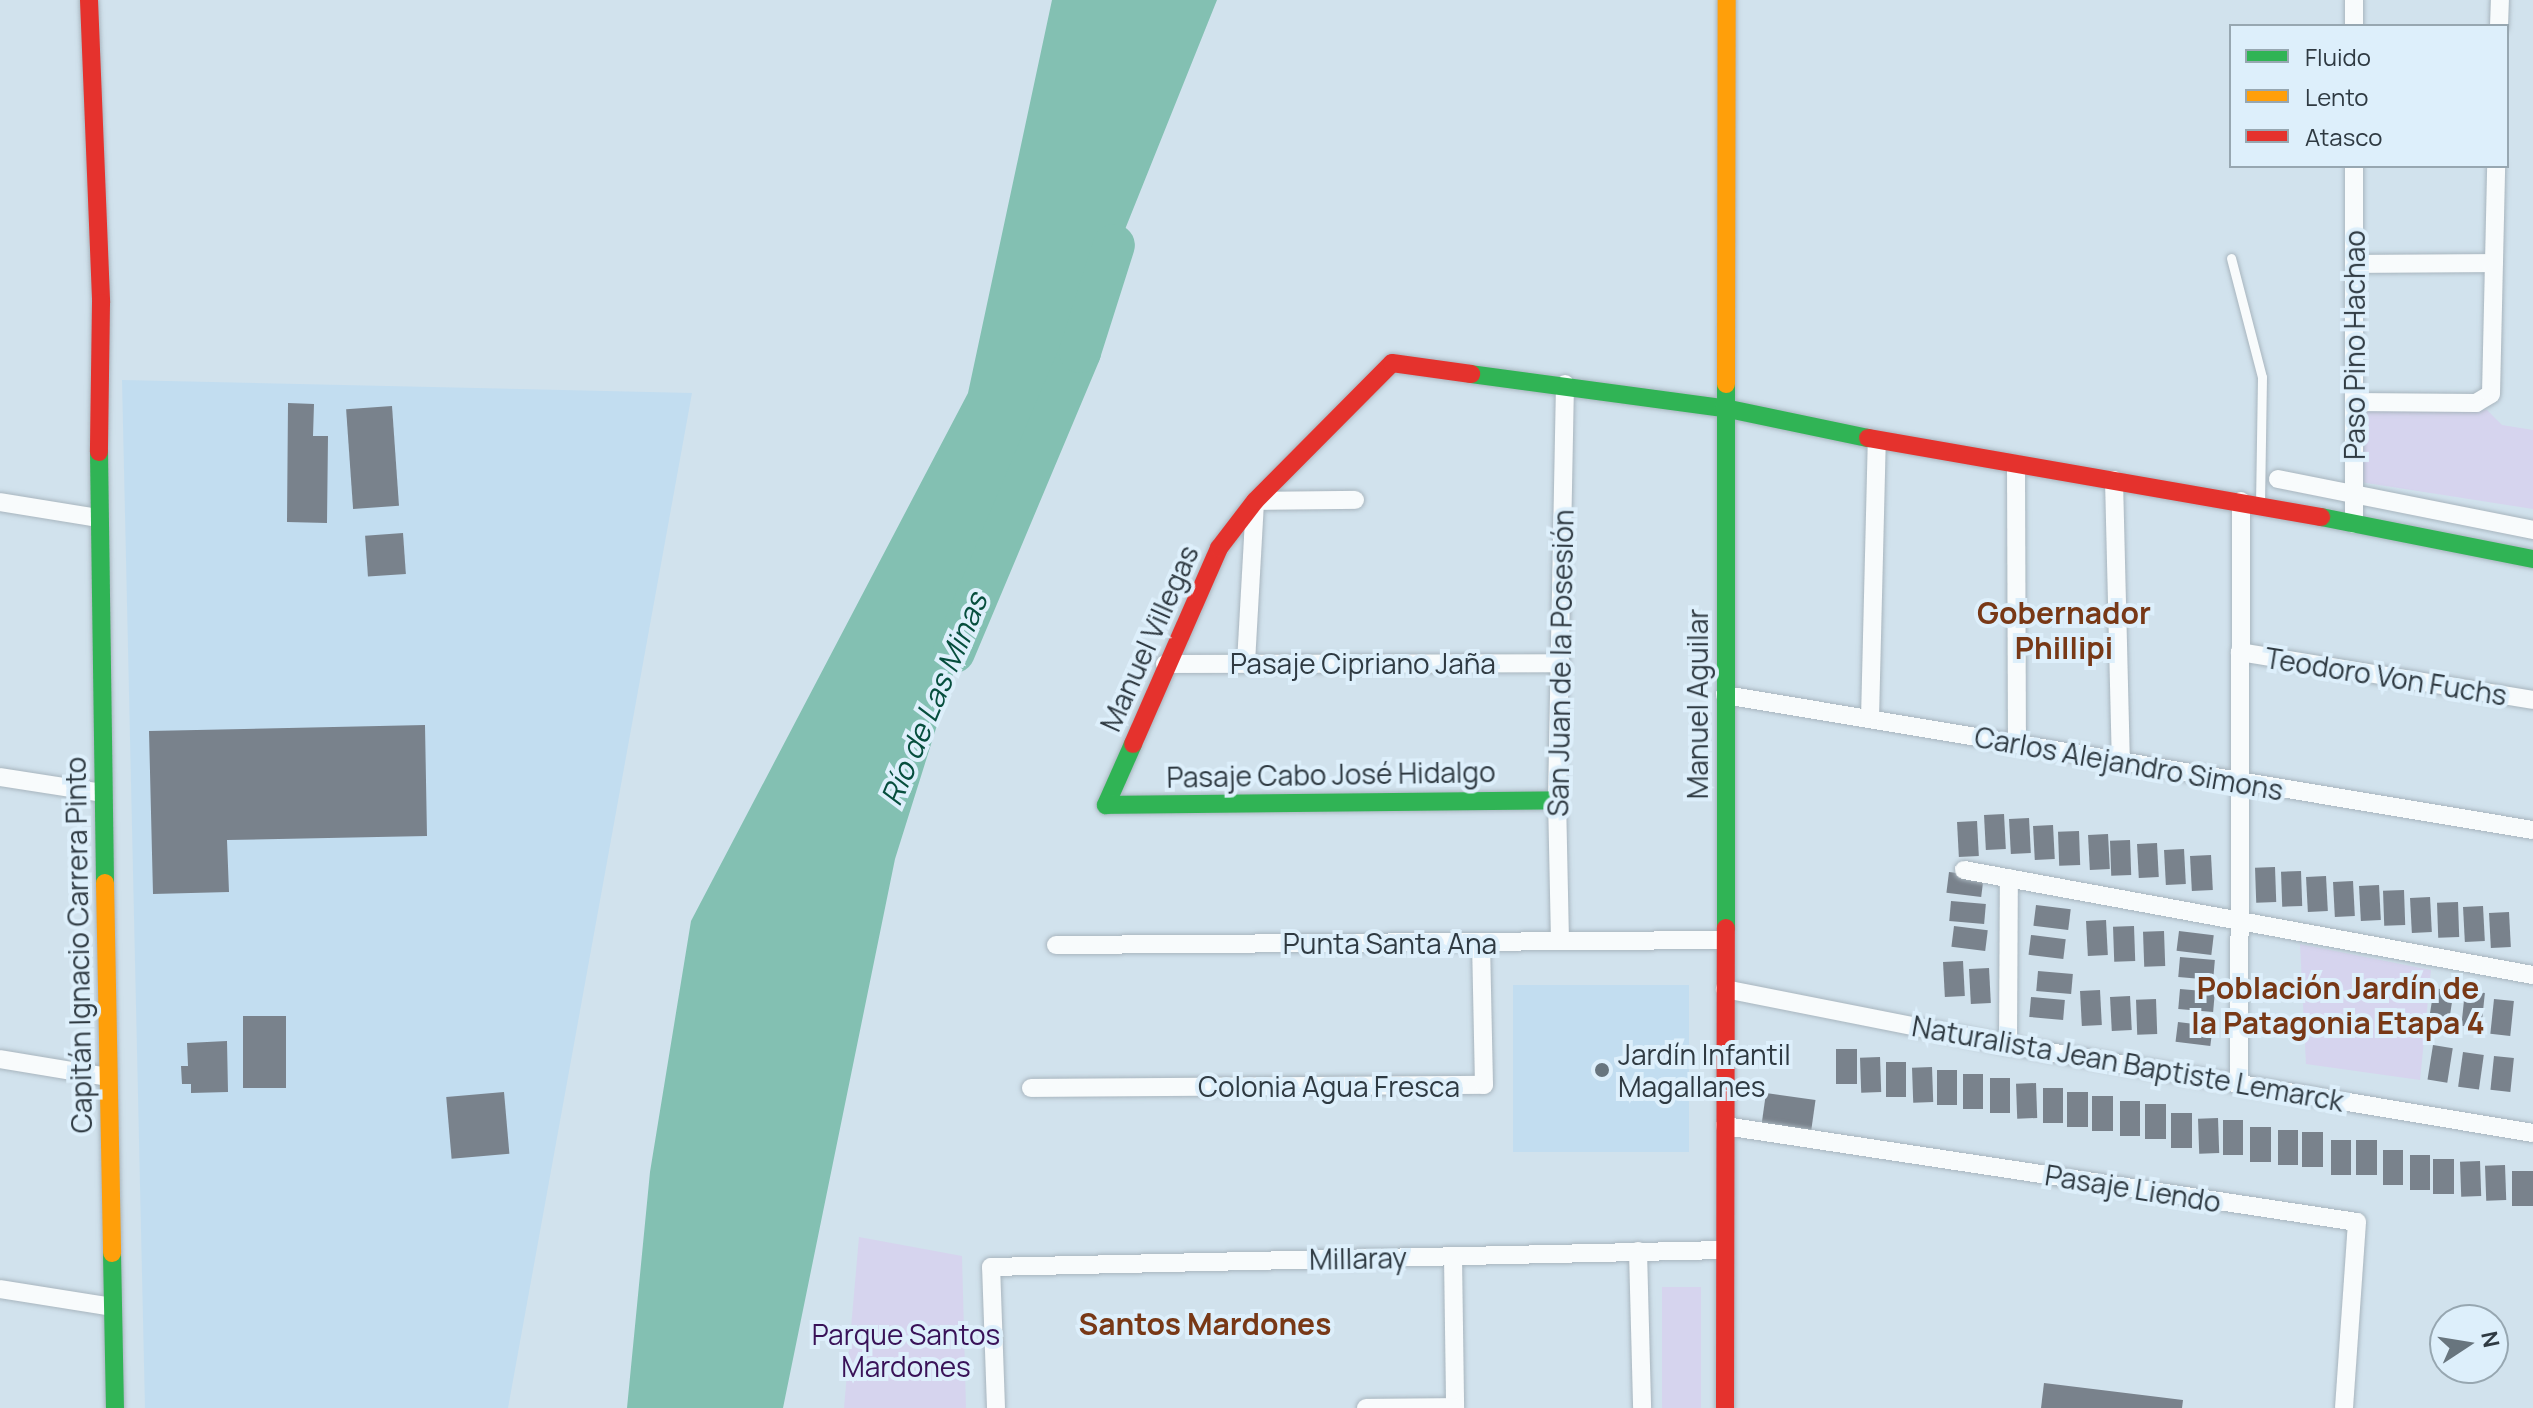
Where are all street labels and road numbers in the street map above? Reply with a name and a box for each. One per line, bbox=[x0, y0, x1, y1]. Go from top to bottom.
street label: Paso Pino Hachao bbox=[2337, 230, 2371, 460]
street label: San Juan de la Posesión bbox=[1541, 509, 1579, 817]
street label: Manuel Villegas bbox=[1093, 540, 1205, 736]
street label: Manuel Aguilar bbox=[1680, 609, 1714, 799]
street label: Teodoro Von Fuchs bbox=[2263, 640, 2509, 712]
street label: Pasaje Cipriano Jaña bbox=[1230, 646, 1496, 680]
street label: Carlos Alejandro Simons bbox=[1972, 719, 2286, 807]
street label: Pasaje Cabo José Hidalgo bbox=[1166, 754, 1496, 794]
street label: Capitán Ignacio Carrera Pinto bbox=[58, 756, 98, 1134]
street label: Punta Santa Ana bbox=[1283, 926, 1497, 960]
street label: Naturalista Jean Baptiste Lemarck bbox=[1910, 1008, 2346, 1118]
street label: Colonia Agua Fresca bbox=[1198, 1069, 1460, 1103]
street label: Pasaje Liendo bbox=[2043, 1158, 2223, 1218]
street label: Millaray bbox=[1309, 1240, 1407, 1276]

